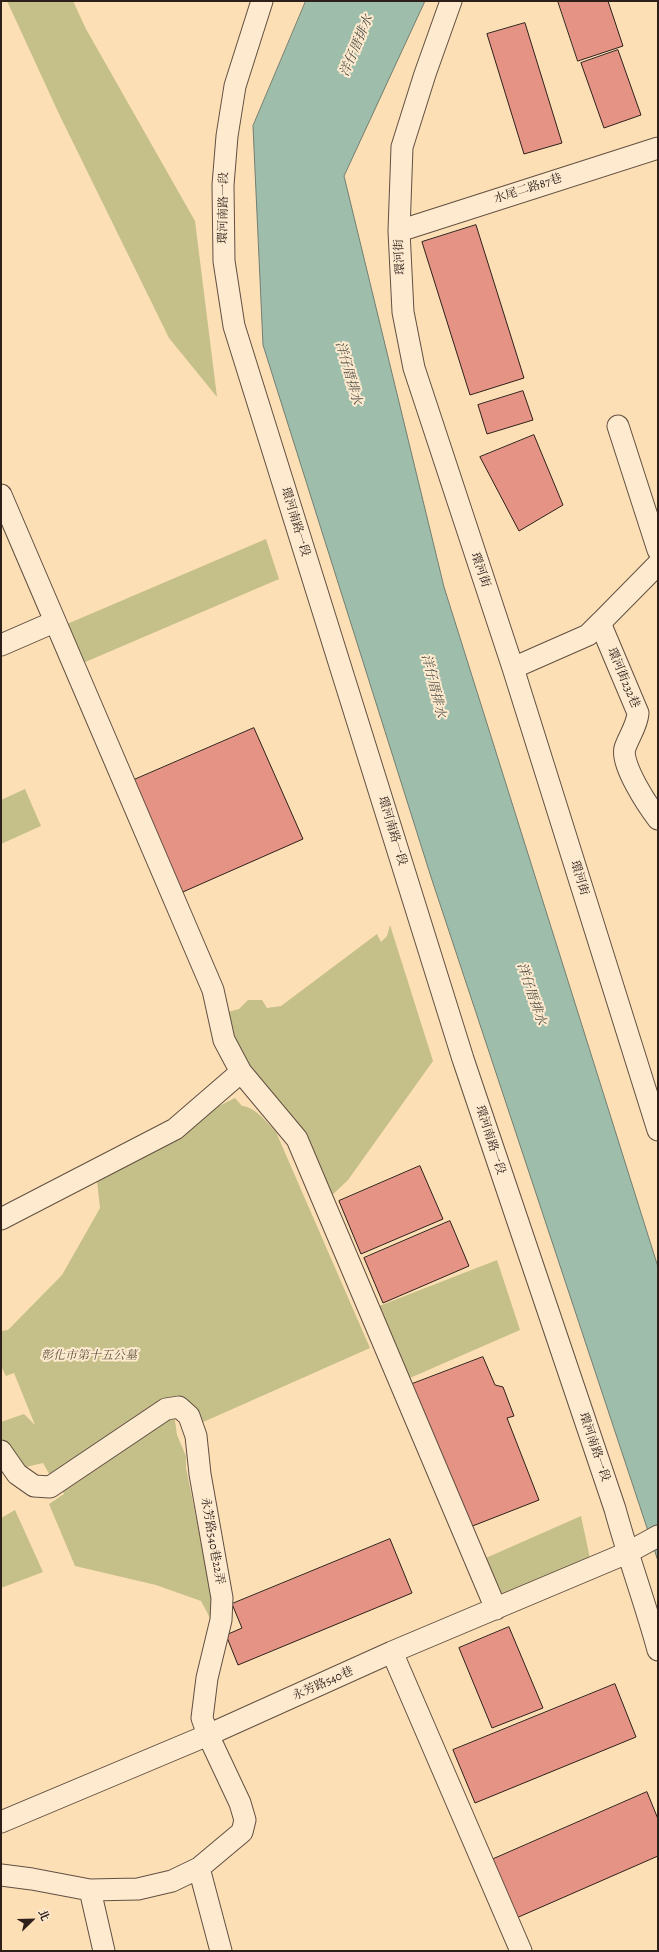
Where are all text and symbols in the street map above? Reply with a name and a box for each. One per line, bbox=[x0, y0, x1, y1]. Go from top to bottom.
water label: 洋仔厝排水 bbox=[337, 13, 377, 79]
street label: 水尾二路87巷 bbox=[492, 171, 564, 207]
street label: 環河南路一段 bbox=[216, 172, 232, 244]
street label: 環河街 bbox=[392, 239, 408, 275]
water label: 洋仔厝排水 bbox=[332, 340, 364, 406]
street label: 環河南路一段 bbox=[278, 485, 312, 559]
street label: 環河街 bbox=[467, 551, 493, 589]
street label: 環河街232巷 bbox=[604, 646, 642, 710]
water label: 洋仔厝排水 bbox=[418, 653, 448, 719]
street label: 環河南路一段 bbox=[375, 794, 409, 868]
street label: 環河街 bbox=[567, 859, 591, 897]
water label: 洋仔厝排水 bbox=[513, 961, 549, 1027]
street label: 環河南路一段 bbox=[472, 1104, 508, 1176]
park label: 彰化市第十五公墓 bbox=[41, 1349, 137, 1363]
street label: 環河南路一段 bbox=[575, 1411, 613, 1483]
street label: 永芳路540巷22弄 bbox=[197, 1496, 227, 1586]
street label: 永芳路540巷 bbox=[290, 1664, 356, 1704]
north arrow bbox=[12, 1900, 52, 1940]
text: 北 bbox=[34, 1907, 53, 1923]

